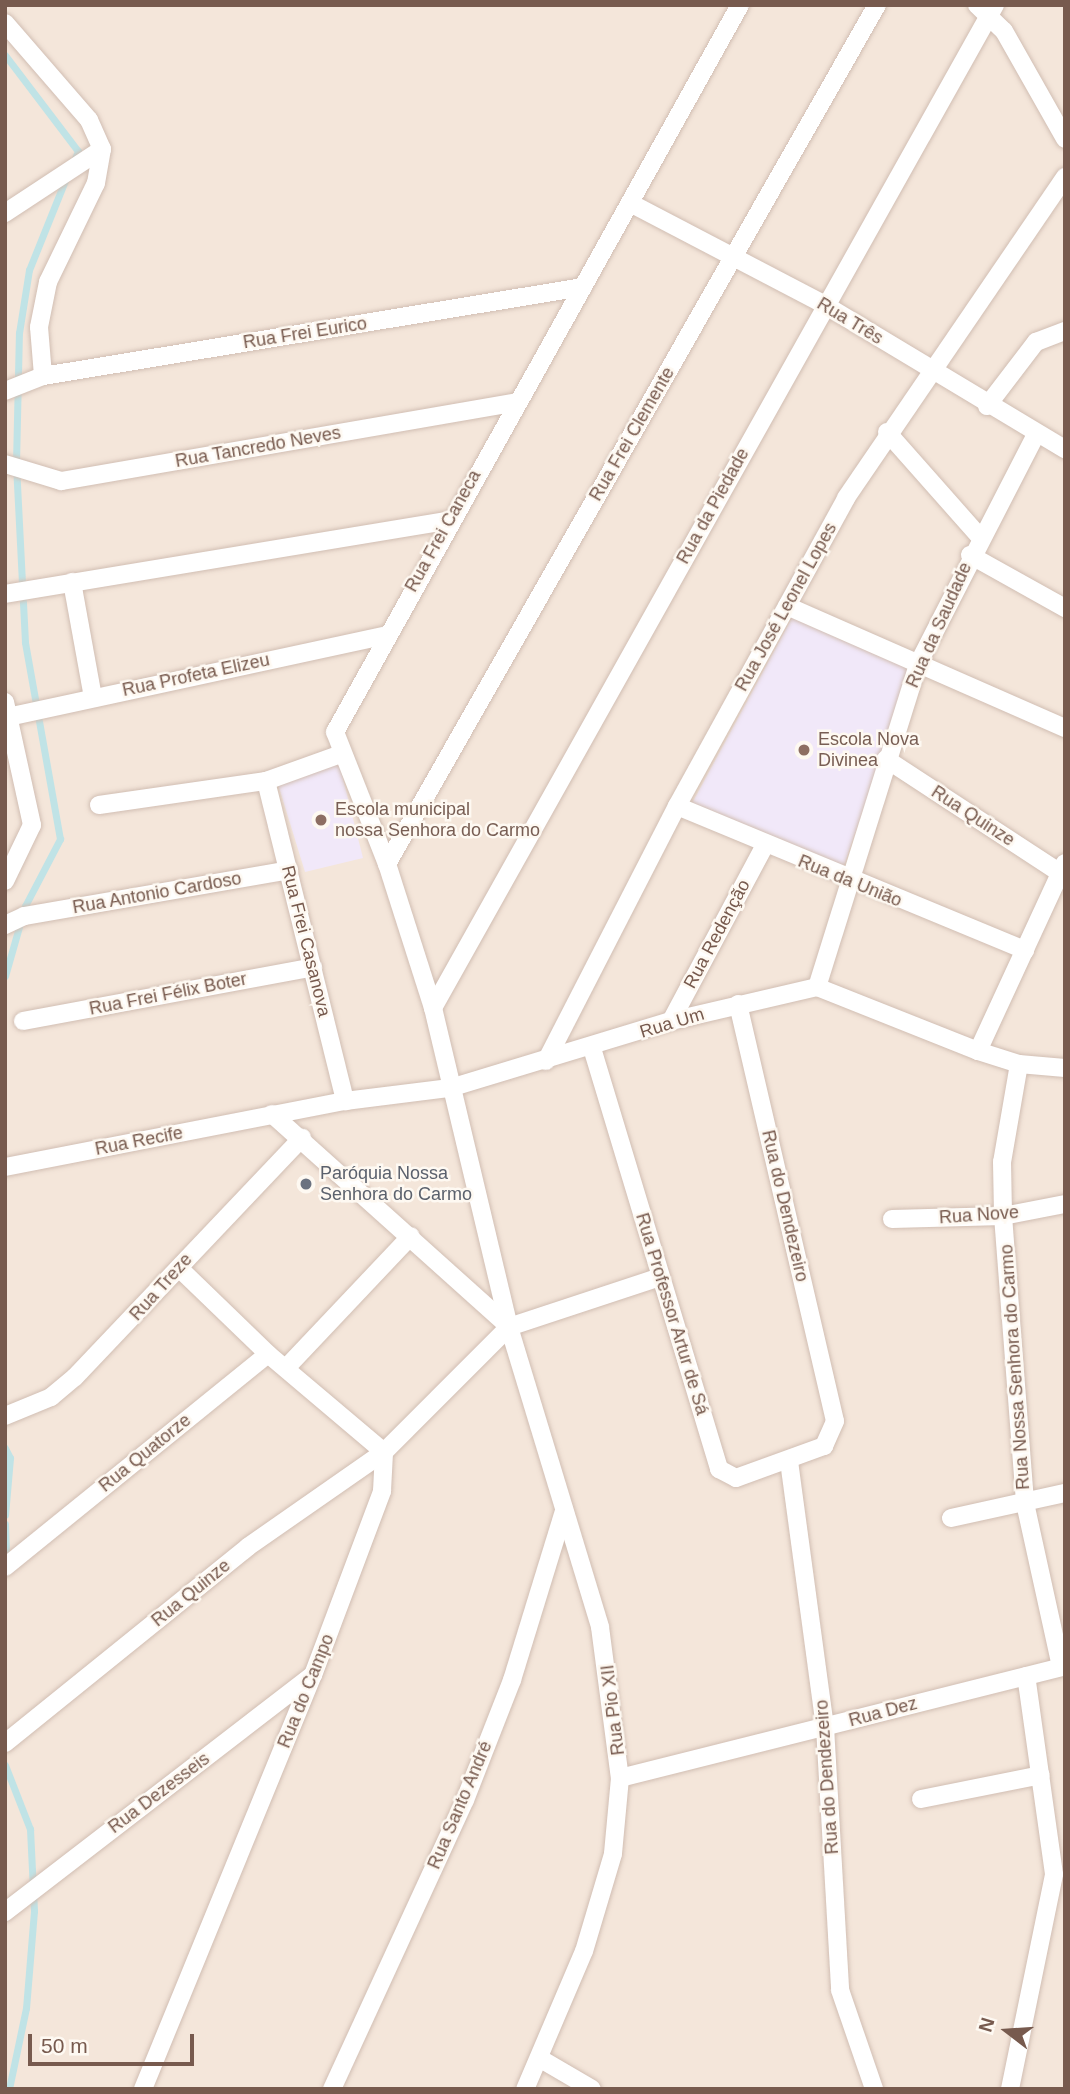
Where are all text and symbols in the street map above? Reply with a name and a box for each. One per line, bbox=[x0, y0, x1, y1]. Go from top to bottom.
street label: Rua Três bbox=[813, 293, 887, 349]
street label: Rua Frei Eurico bbox=[242, 313, 368, 353]
street label: Rua Frei Clemente bbox=[585, 363, 679, 505]
street label: Rua Tancredo Neves bbox=[173, 422, 343, 472]
street label: Rua da Piedade bbox=[672, 444, 754, 568]
street label: Rua Frei Caneca bbox=[401, 466, 485, 596]
street label: Rua José Leonel Lopes bbox=[731, 519, 841, 695]
street label: Rua da Saudade bbox=[902, 559, 976, 691]
street label: Rua Profeta Elizeu bbox=[120, 649, 272, 701]
place label: Escola Nova Divinea bbox=[818, 729, 919, 772]
marker: Escola Nova Divinea bbox=[796, 742, 812, 758]
street label: Rua Quinze bbox=[927, 781, 1019, 851]
place label: Escola municipal nossa Senhora do Carmo bbox=[335, 799, 540, 842]
marker: Escola municipal nossa Senhora do Carmo bbox=[313, 812, 329, 828]
street label: Rua da União bbox=[795, 850, 905, 912]
street label: Rua Frei Casanova bbox=[277, 863, 335, 1019]
street label: Rua Antonio Cardoso bbox=[70, 867, 244, 919]
street label: Rua Redenção bbox=[679, 876, 755, 992]
street label: Rua Frei Félix Boter bbox=[87, 968, 249, 1020]
street label: Rua Um bbox=[637, 1003, 707, 1043]
street label: Rua Recife bbox=[93, 1122, 185, 1160]
street label: Rua do Dendezeiro bbox=[757, 1128, 813, 1284]
place label: Paróquia Nossa Senhora do Carmo bbox=[320, 1163, 472, 1206]
marker: Paróquia Nossa Senhora do Carmo bbox=[298, 1176, 314, 1192]
street label: Rua Nove bbox=[938, 1201, 1020, 1229]
street label: Rua Professor Artur de Sá bbox=[631, 1210, 713, 1418]
street label: Rua Nossa Senhora do Carmo bbox=[996, 1243, 1034, 1491]
street label: Rua Treze bbox=[125, 1249, 197, 1325]
street label: Rua Quatorze bbox=[95, 1409, 195, 1497]
street label: Rua Quinze bbox=[147, 1555, 235, 1631]
street label: Rua do Campo bbox=[273, 1631, 339, 1751]
street label: Rua Pio XII bbox=[597, 1664, 629, 1756]
street label: Rua Dez bbox=[846, 1693, 920, 1731]
street label: Rua do Dendezeiro bbox=[811, 1699, 843, 1855]
street label: Rua Santo André bbox=[423, 1737, 497, 1873]
street label: Rua Dezesseis bbox=[104, 1748, 214, 1838]
north arrow bbox=[972, 1996, 1042, 2066]
text: N bbox=[974, 2015, 998, 2034]
scale bar bbox=[32, 2021, 198, 2064]
text: 50 m bbox=[41, 2034, 88, 2057]

